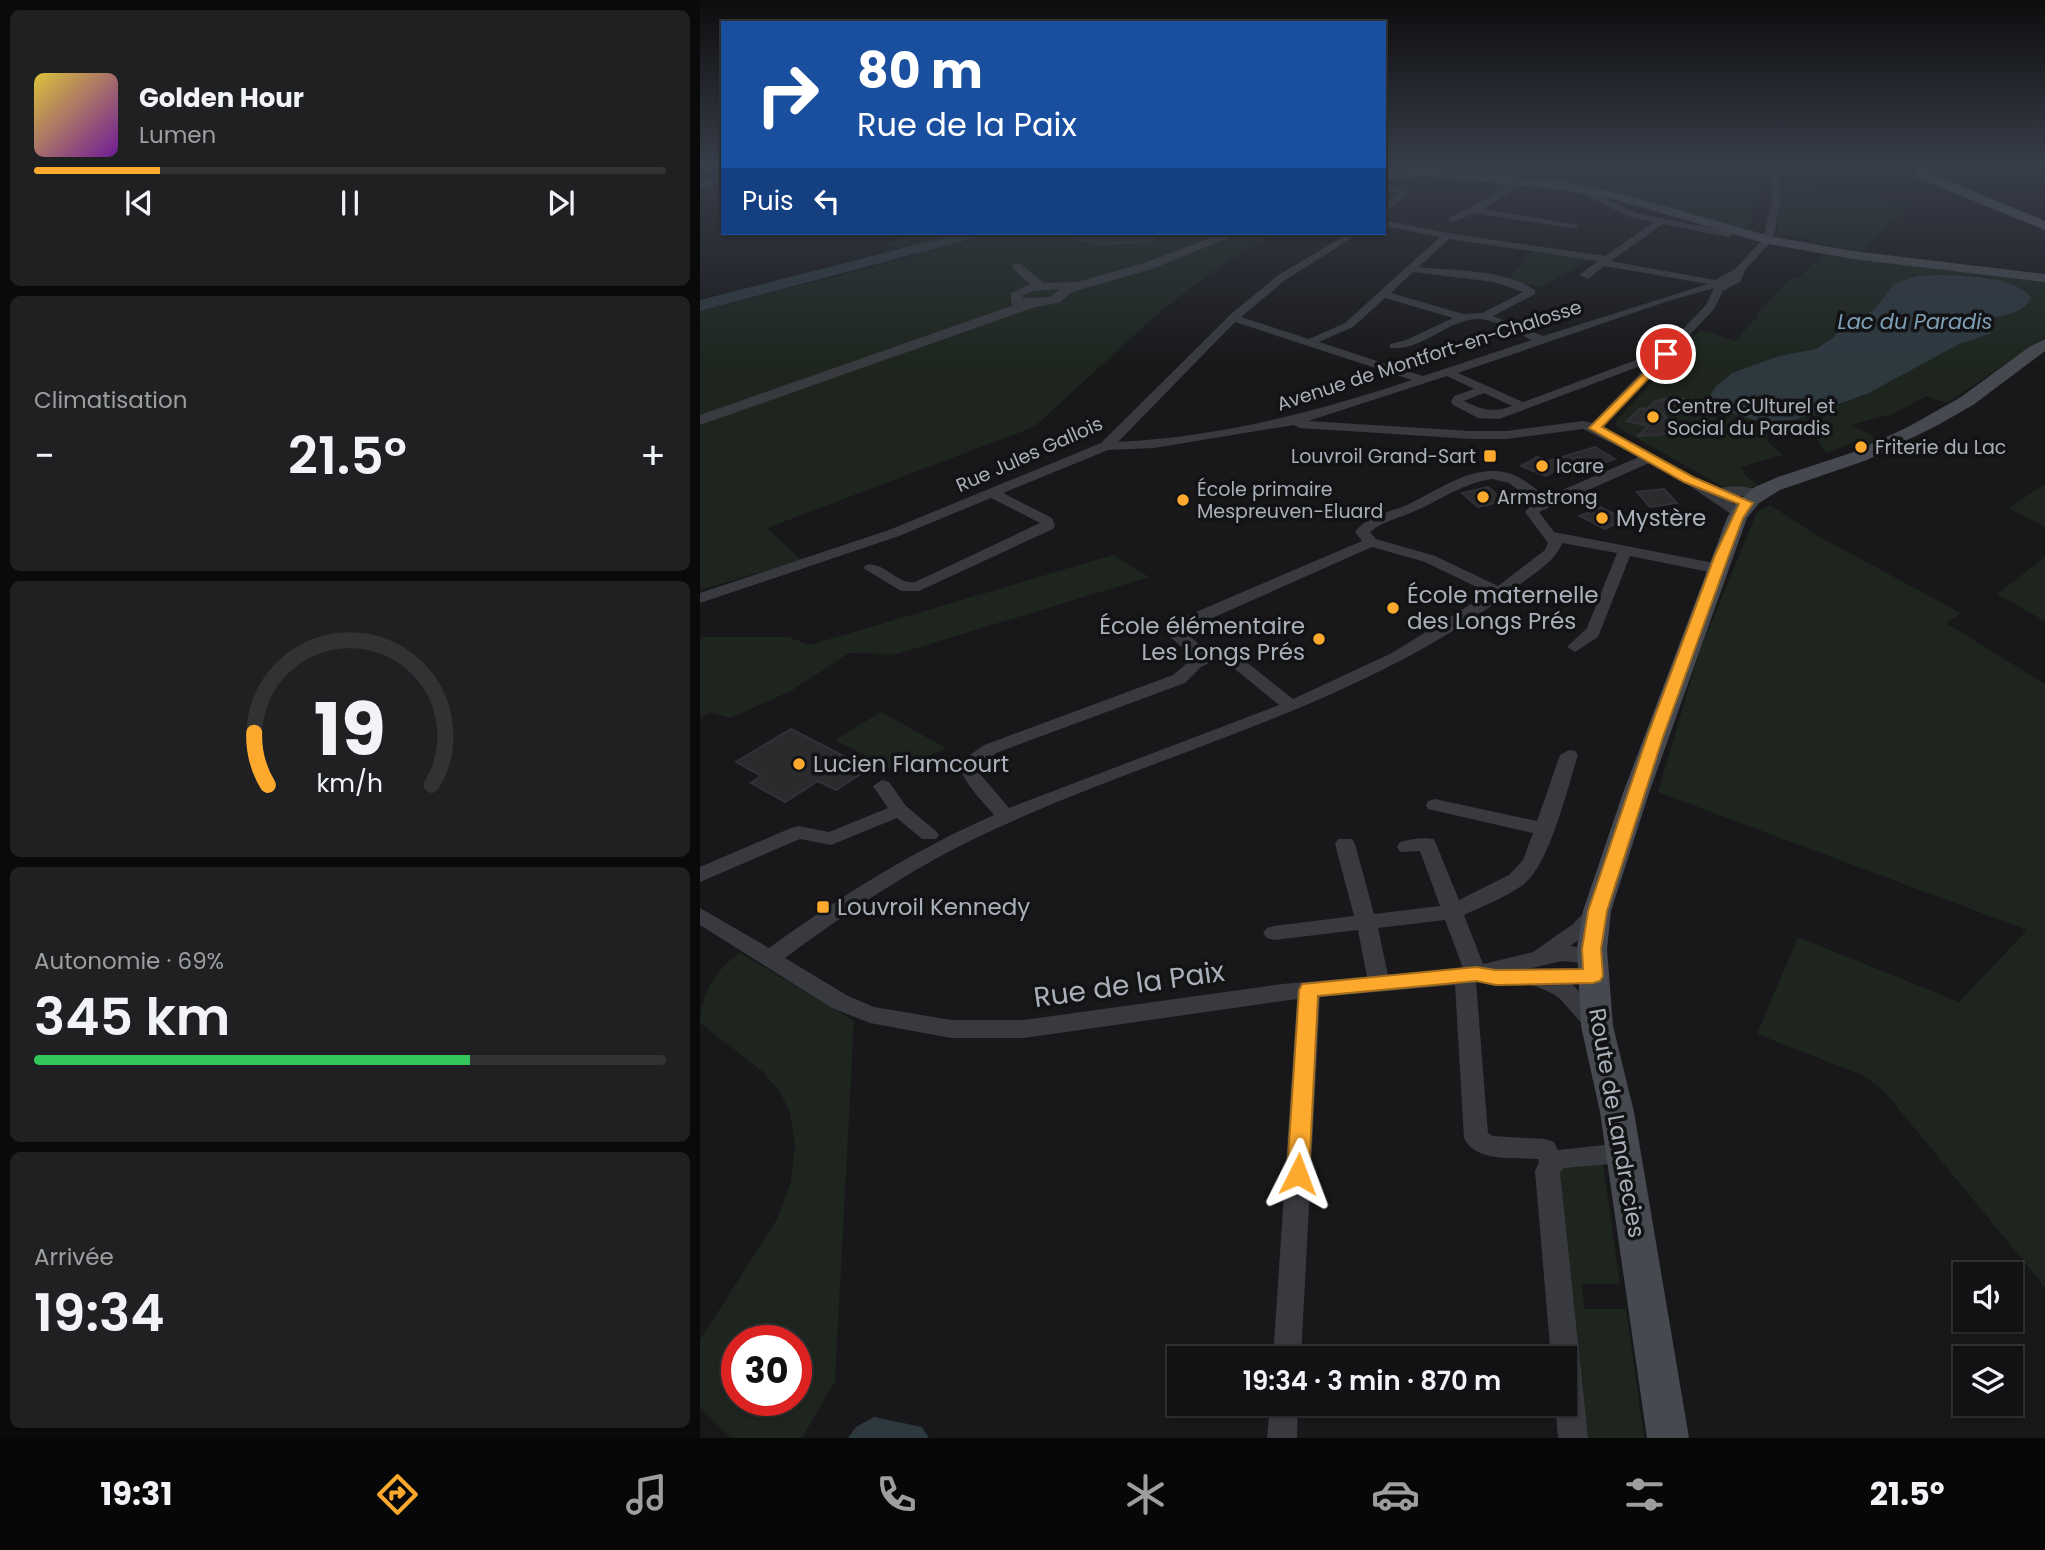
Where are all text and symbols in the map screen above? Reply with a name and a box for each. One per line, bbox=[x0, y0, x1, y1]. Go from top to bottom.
text: 80 m bbox=[857, 37, 983, 105]
icon: right bbox=[742, 49, 833, 140]
text: Golden Hour bbox=[139, 80, 304, 116]
text: Rue de la Paix bbox=[857, 102, 1077, 147]
text: Lumen bbox=[139, 119, 216, 151]
icon: left bbox=[808, 182, 846, 220]
text: Puis bbox=[742, 183, 794, 219]
icon: previous bbox=[120, 184, 158, 222]
icon: pause bbox=[331, 184, 369, 222]
icon: next bbox=[542, 184, 580, 222]
street label: Avenue de Montfort-en-Chalosse bbox=[1273, 293, 1585, 418]
water label: Lac du Paradis bbox=[1838, 307, 1992, 336]
pin bbox=[1636, 324, 1696, 384]
icon: arrive bbox=[1647, 335, 1685, 373]
text: Climatisation bbox=[34, 384, 187, 416]
place label: Centre CUlturel et Social du Paradis bbox=[1667, 393, 1835, 442]
marker: Centre CUlturel et Social du Paradis bbox=[1645, 409, 1661, 425]
street label: Rue Jules Gallois bbox=[952, 410, 1107, 499]
text: 21.5° bbox=[288, 419, 407, 492]
text: − bbox=[34, 429, 55, 482]
text: + bbox=[640, 429, 666, 482]
place label: Friterie du Lac bbox=[1875, 434, 2006, 461]
marker: Friterie du Lac bbox=[1853, 439, 1869, 455]
place label: Louvroil Grand-Sart bbox=[1291, 443, 1476, 470]
marker: Louvroil Grand-Sart bbox=[1482, 448, 1498, 464]
place label: Icare bbox=[1556, 453, 1604, 480]
marker: Icare bbox=[1534, 458, 1550, 474]
place label: École primaire Mespreuven-Eluard bbox=[1197, 476, 1383, 525]
place label: Armstrong bbox=[1497, 484, 1598, 511]
marker: Armstrong bbox=[1475, 489, 1491, 505]
marker: École primaire Mespreuven-Eluard bbox=[1175, 492, 1191, 508]
place label: Mystère bbox=[1616, 502, 1706, 534]
marker: Mystère bbox=[1594, 510, 1610, 526]
place label: École maternelle des Longs Prés bbox=[1407, 579, 1599, 637]
marker: École maternelle des Longs Prés bbox=[1385, 600, 1401, 616]
place label: École élémentaire Les Longs Prés bbox=[1099, 610, 1305, 668]
marker: École élémentaire Les Longs Prés bbox=[1311, 631, 1327, 647]
text: 19 bbox=[314, 679, 386, 780]
place label: Lucien Flamcourt bbox=[813, 748, 1009, 780]
marker: Lucien Flamcourt bbox=[791, 756, 807, 772]
text: km/h bbox=[317, 766, 383, 801]
place label: Louvroil Kennedy bbox=[837, 891, 1030, 923]
marker: Louvroil Kennedy bbox=[815, 899, 831, 915]
text: Autonomie · 69% bbox=[34, 945, 224, 977]
street label: Rue de la Paix bbox=[1031, 952, 1228, 1017]
text: 345 km bbox=[34, 980, 230, 1053]
street label: Route de Landrecies bbox=[1581, 1006, 1653, 1240]
position arrow bbox=[1261, 1137, 1335, 1211]
text: Arrivée bbox=[34, 1241, 114, 1273]
map controls bbox=[1953, 1262, 2023, 1416]
button: sound bbox=[1953, 1262, 2023, 1332]
text: 19:34 bbox=[34, 1276, 165, 1349]
speed limit sign: 30 bbox=[721, 1325, 812, 1416]
button: layers bbox=[1953, 1346, 2023, 1416]
text: 19:34 · 3 min · 870 m bbox=[1243, 1363, 1501, 1399]
icon: directions bbox=[373, 1470, 422, 1519]
icon: music bbox=[622, 1470, 671, 1519]
icon: phone bbox=[872, 1470, 921, 1519]
icon: climate bbox=[1121, 1470, 1170, 1519]
icon: car bbox=[1371, 1470, 1420, 1519]
icon: filters bbox=[1620, 1470, 1669, 1519]
text: 19:31 bbox=[100, 1471, 172, 1516]
text: 21.5° bbox=[1870, 1471, 1945, 1516]

